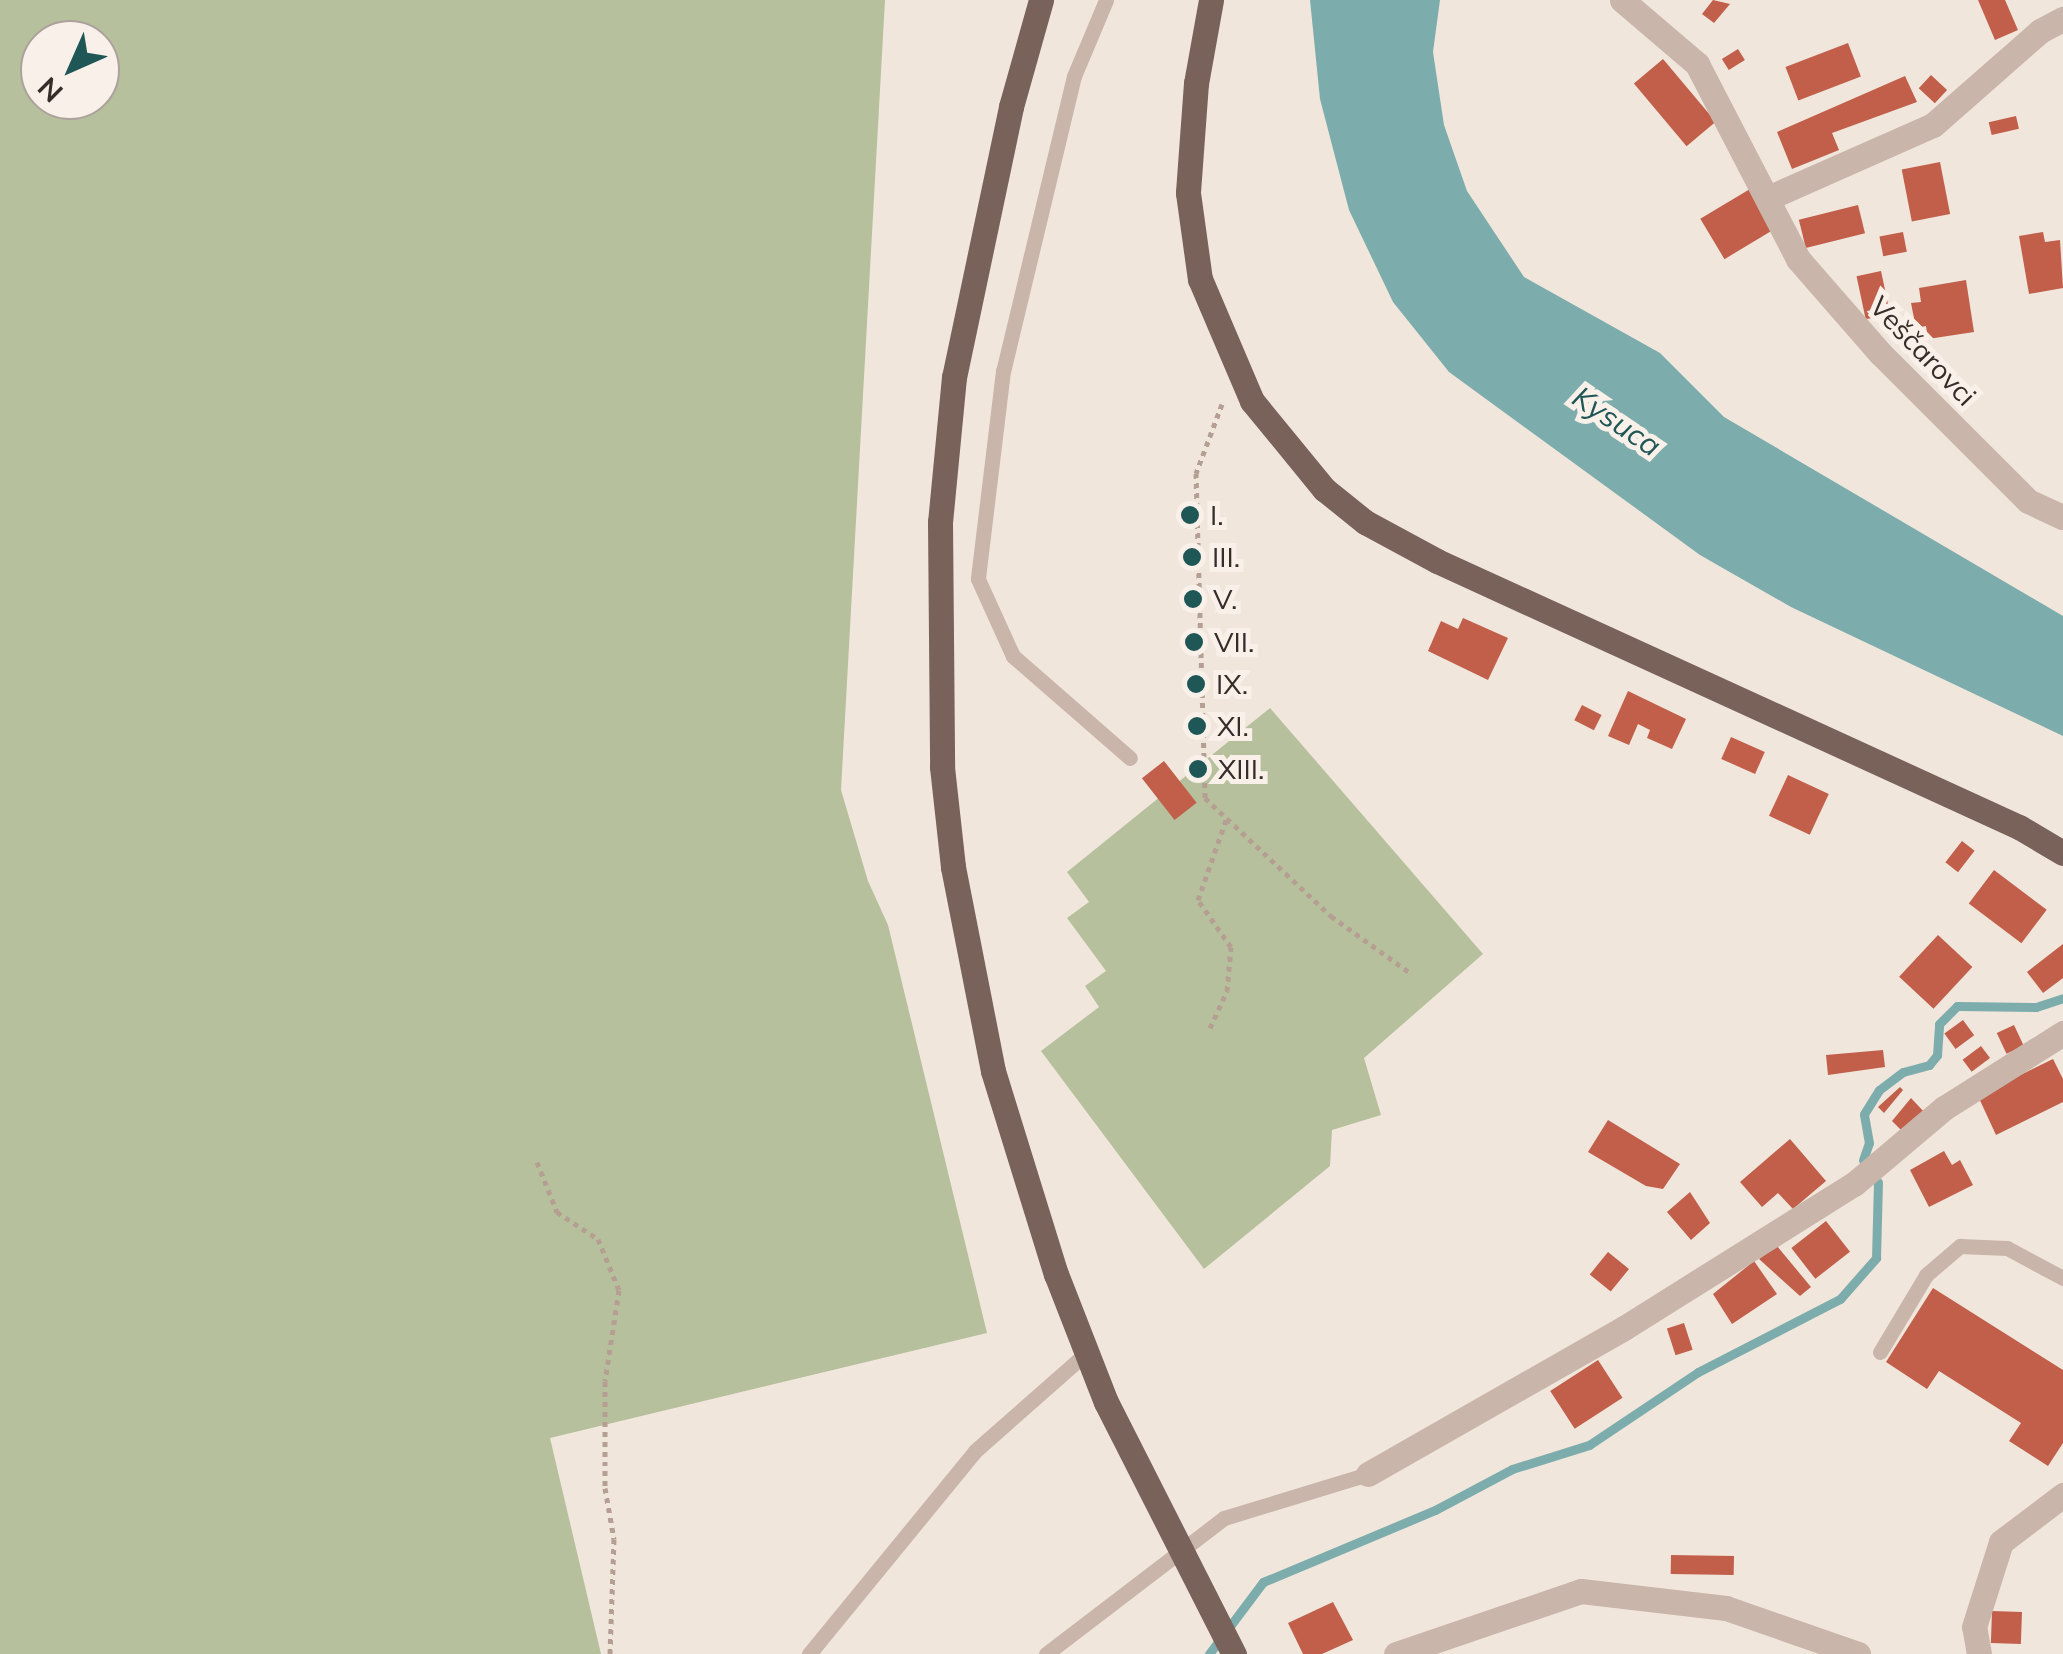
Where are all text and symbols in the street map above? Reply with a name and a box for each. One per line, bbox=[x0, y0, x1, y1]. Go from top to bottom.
north arrow bbox=[20, 20, 120, 120]
text: N bbox=[30, 70, 70, 110]
street label: Veščarovci bbox=[1863, 290, 1983, 412]
water label: Kysuca bbox=[1566, 378, 1668, 464]
place label: I. bbox=[1210, 498, 1224, 532]
marker: I. bbox=[1179, 504, 1201, 526]
place label: III. bbox=[1212, 540, 1240, 574]
marker: III. bbox=[1181, 546, 1203, 568]
place label: V. bbox=[1213, 582, 1237, 616]
marker: V. bbox=[1182, 588, 1204, 610]
place label: VII. bbox=[1214, 625, 1254, 659]
marker: VII. bbox=[1183, 631, 1205, 653]
place label: IX. bbox=[1216, 667, 1248, 701]
marker: IX. bbox=[1185, 673, 1207, 695]
place label: XI. bbox=[1217, 709, 1249, 743]
marker: XI. bbox=[1186, 715, 1208, 737]
place label: XIII. bbox=[1218, 752, 1264, 786]
marker: XIII. bbox=[1187, 758, 1209, 780]

